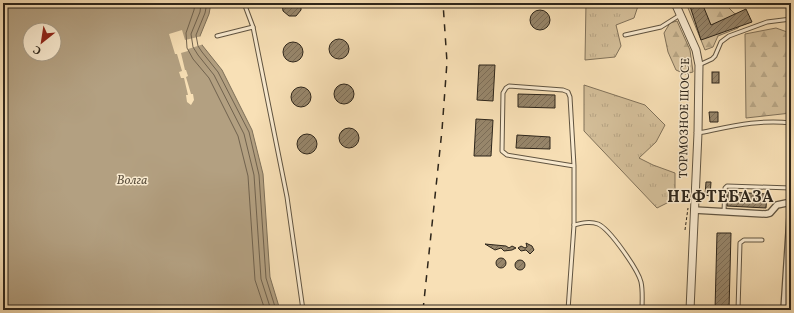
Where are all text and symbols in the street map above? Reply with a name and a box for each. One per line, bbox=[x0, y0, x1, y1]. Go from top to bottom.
north arrow bbox=[22, 22, 62, 62]
text: С bbox=[31, 41, 45, 58]
street label: ТОРМОЗНОЕ ШОССЕ bbox=[676, 58, 694, 178]
water label: Волга bbox=[117, 172, 147, 190]
district label: НЕФТЕБАЗА bbox=[667, 187, 775, 209]

